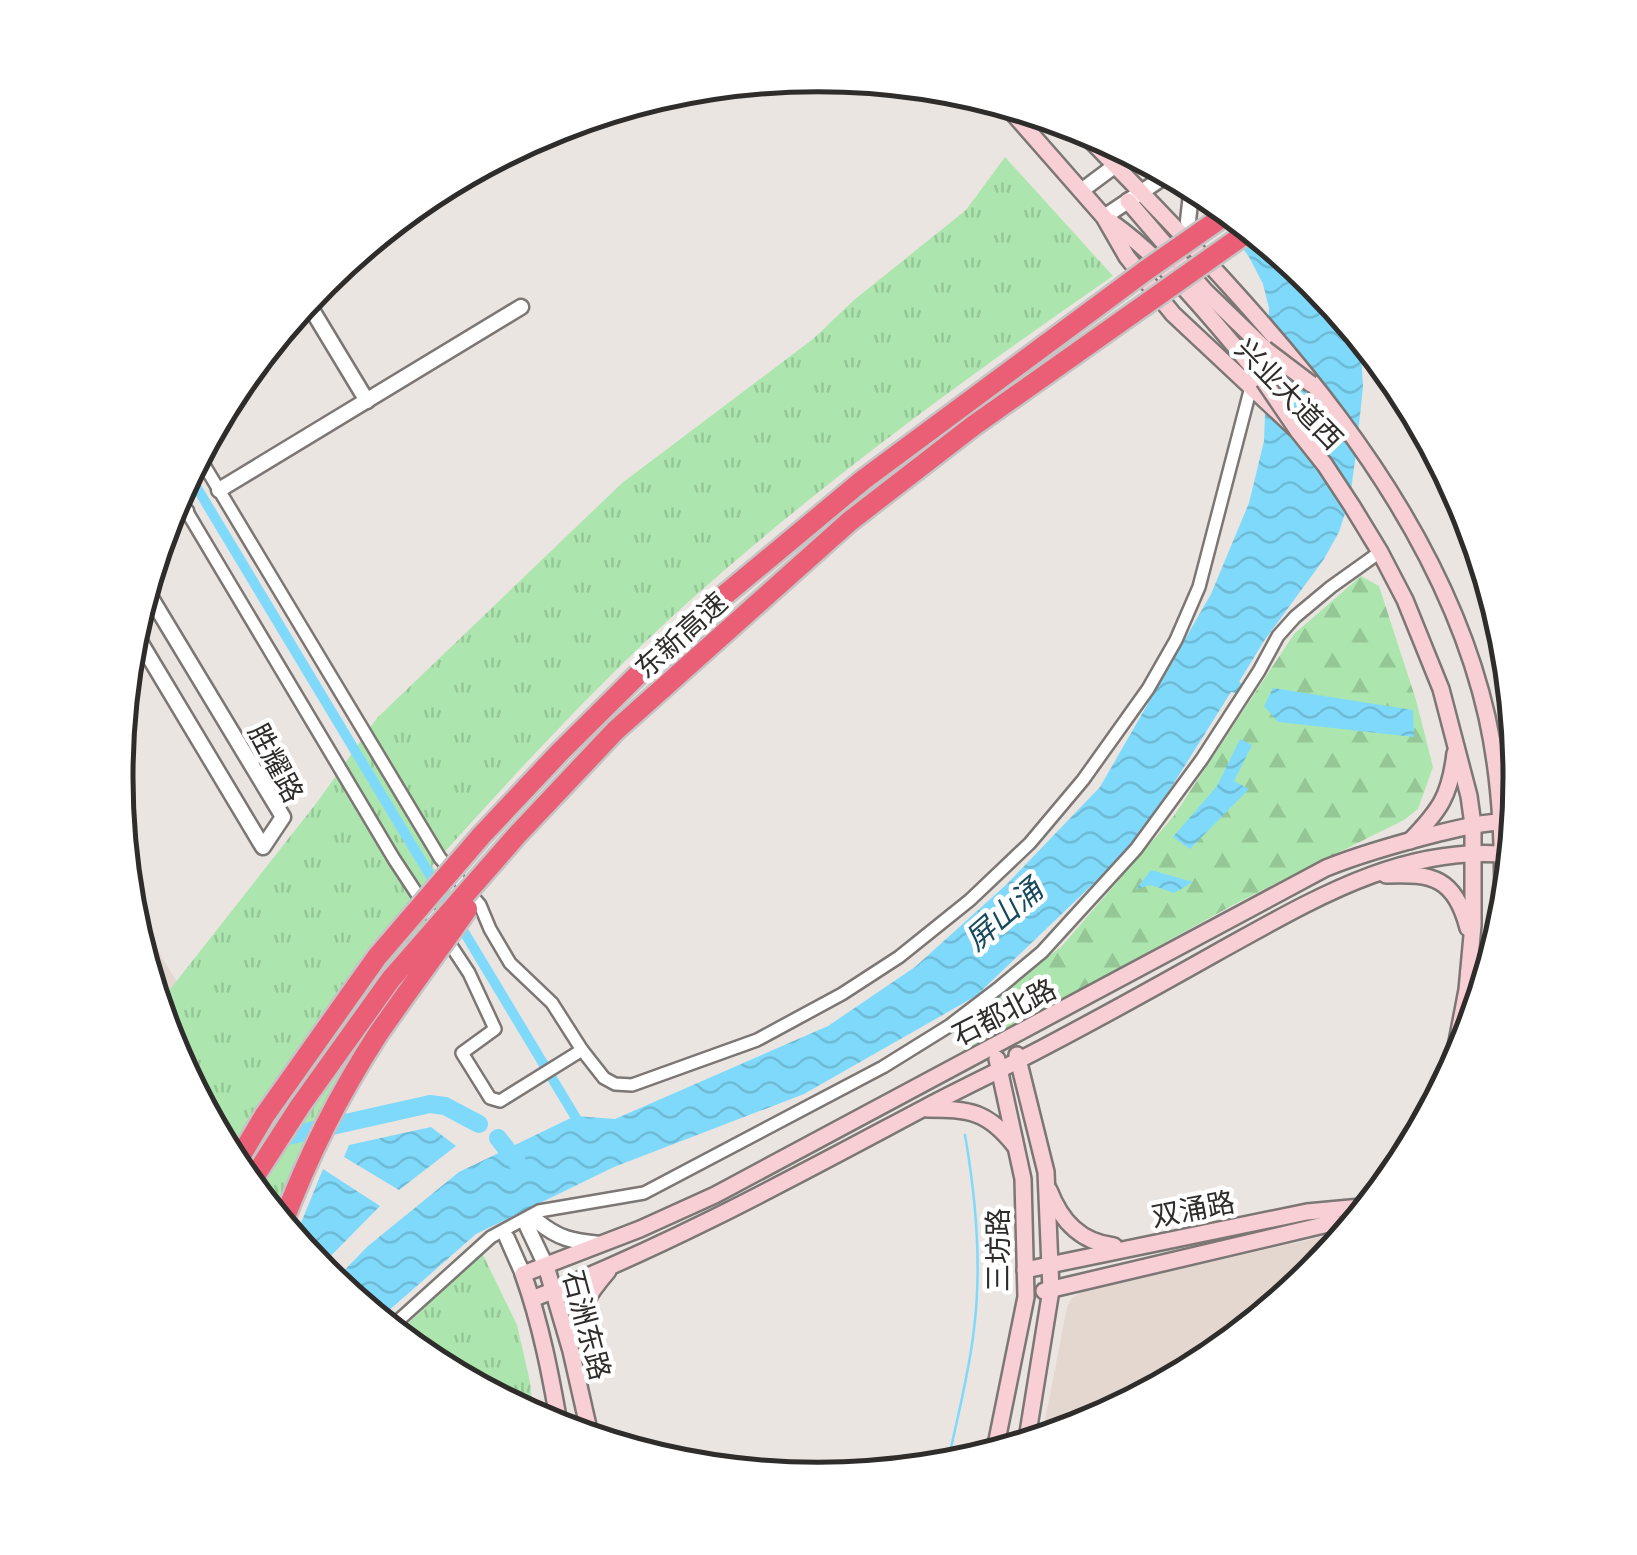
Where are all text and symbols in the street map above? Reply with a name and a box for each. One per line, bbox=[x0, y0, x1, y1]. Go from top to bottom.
street label: 兴业大道西 bbox=[1228, 332, 1350, 456]
street label: 东新高速 bbox=[628, 585, 734, 685]
street label: 胜耀路 bbox=[241, 718, 311, 808]
water label: 屏山涌 bbox=[958, 869, 1052, 958]
street label: 石都北路 bbox=[946, 971, 1062, 1053]
street label: 双涌路 bbox=[1149, 1184, 1237, 1234]
street label: 三坊路 bbox=[981, 1208, 1015, 1292]
street label: 石洲东路 bbox=[556, 1267, 618, 1383]

